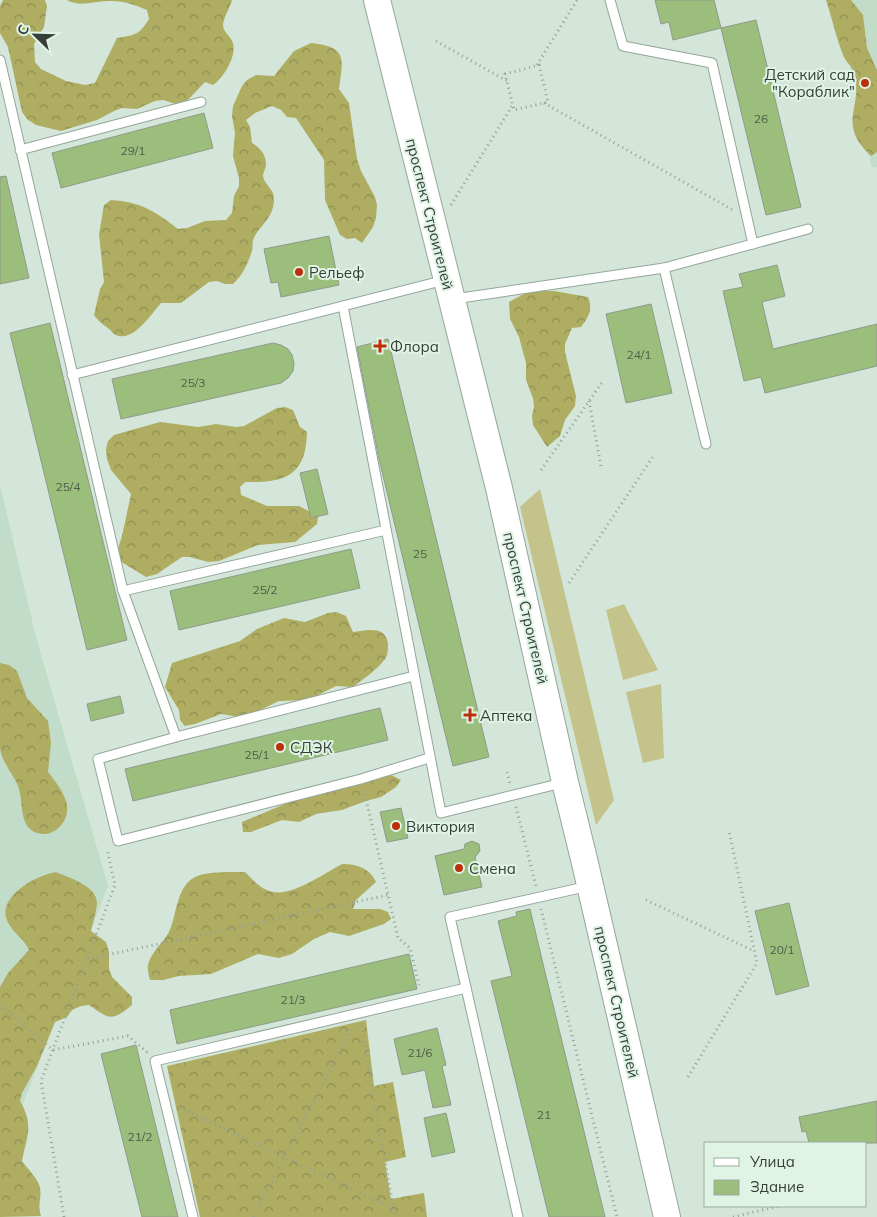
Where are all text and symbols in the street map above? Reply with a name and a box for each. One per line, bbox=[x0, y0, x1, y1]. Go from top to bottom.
north arrow bbox=[10, 10, 60, 60]
text: С bbox=[13, 22, 33, 38]
place label: Детский сад "Кораблик" bbox=[765, 65, 855, 101]
marker: Детский сад "Кораблик" bbox=[859, 77, 871, 89]
house number: 26 bbox=[754, 111, 768, 126]
street label: проспект Строителей bbox=[402, 136, 458, 292]
house number: 29/1 bbox=[120, 143, 146, 158]
place label: Рельеф bbox=[309, 263, 364, 282]
marker: Рельеф bbox=[293, 266, 305, 278]
place label: Флора bbox=[390, 337, 439, 356]
marker: Флора bbox=[374, 340, 386, 352]
house number: 24/1 bbox=[626, 347, 652, 362]
house number: 25/3 bbox=[180, 375, 206, 390]
house number: 25/4 bbox=[55, 479, 81, 494]
street label: проспект Строителей bbox=[499, 530, 553, 686]
house number: 25 bbox=[413, 546, 427, 561]
house number: 25/2 bbox=[252, 582, 278, 597]
place label: Аптека bbox=[480, 706, 532, 725]
marker: Аптека bbox=[464, 709, 476, 721]
place label: СДЭК bbox=[290, 738, 333, 757]
marker: СДЭК bbox=[274, 741, 286, 753]
house number: 25/1 bbox=[244, 747, 270, 762]
place label: Виктория bbox=[406, 817, 475, 836]
marker: Виктория bbox=[390, 820, 402, 832]
place label: Смена bbox=[469, 859, 516, 878]
marker: Смена bbox=[453, 862, 465, 874]
street label: проспект Строителей bbox=[590, 924, 644, 1080]
house number: 20/1 bbox=[769, 942, 795, 957]
house number: 21/3 bbox=[280, 992, 306, 1007]
house number: 21/6 bbox=[407, 1045, 433, 1060]
house number: 21 bbox=[537, 1107, 551, 1122]
house number: 21/2 bbox=[127, 1129, 153, 1144]
legend bbox=[704, 1142, 867, 1207]
text: Улица bbox=[749, 1152, 795, 1171]
text: Здание bbox=[750, 1177, 804, 1196]

